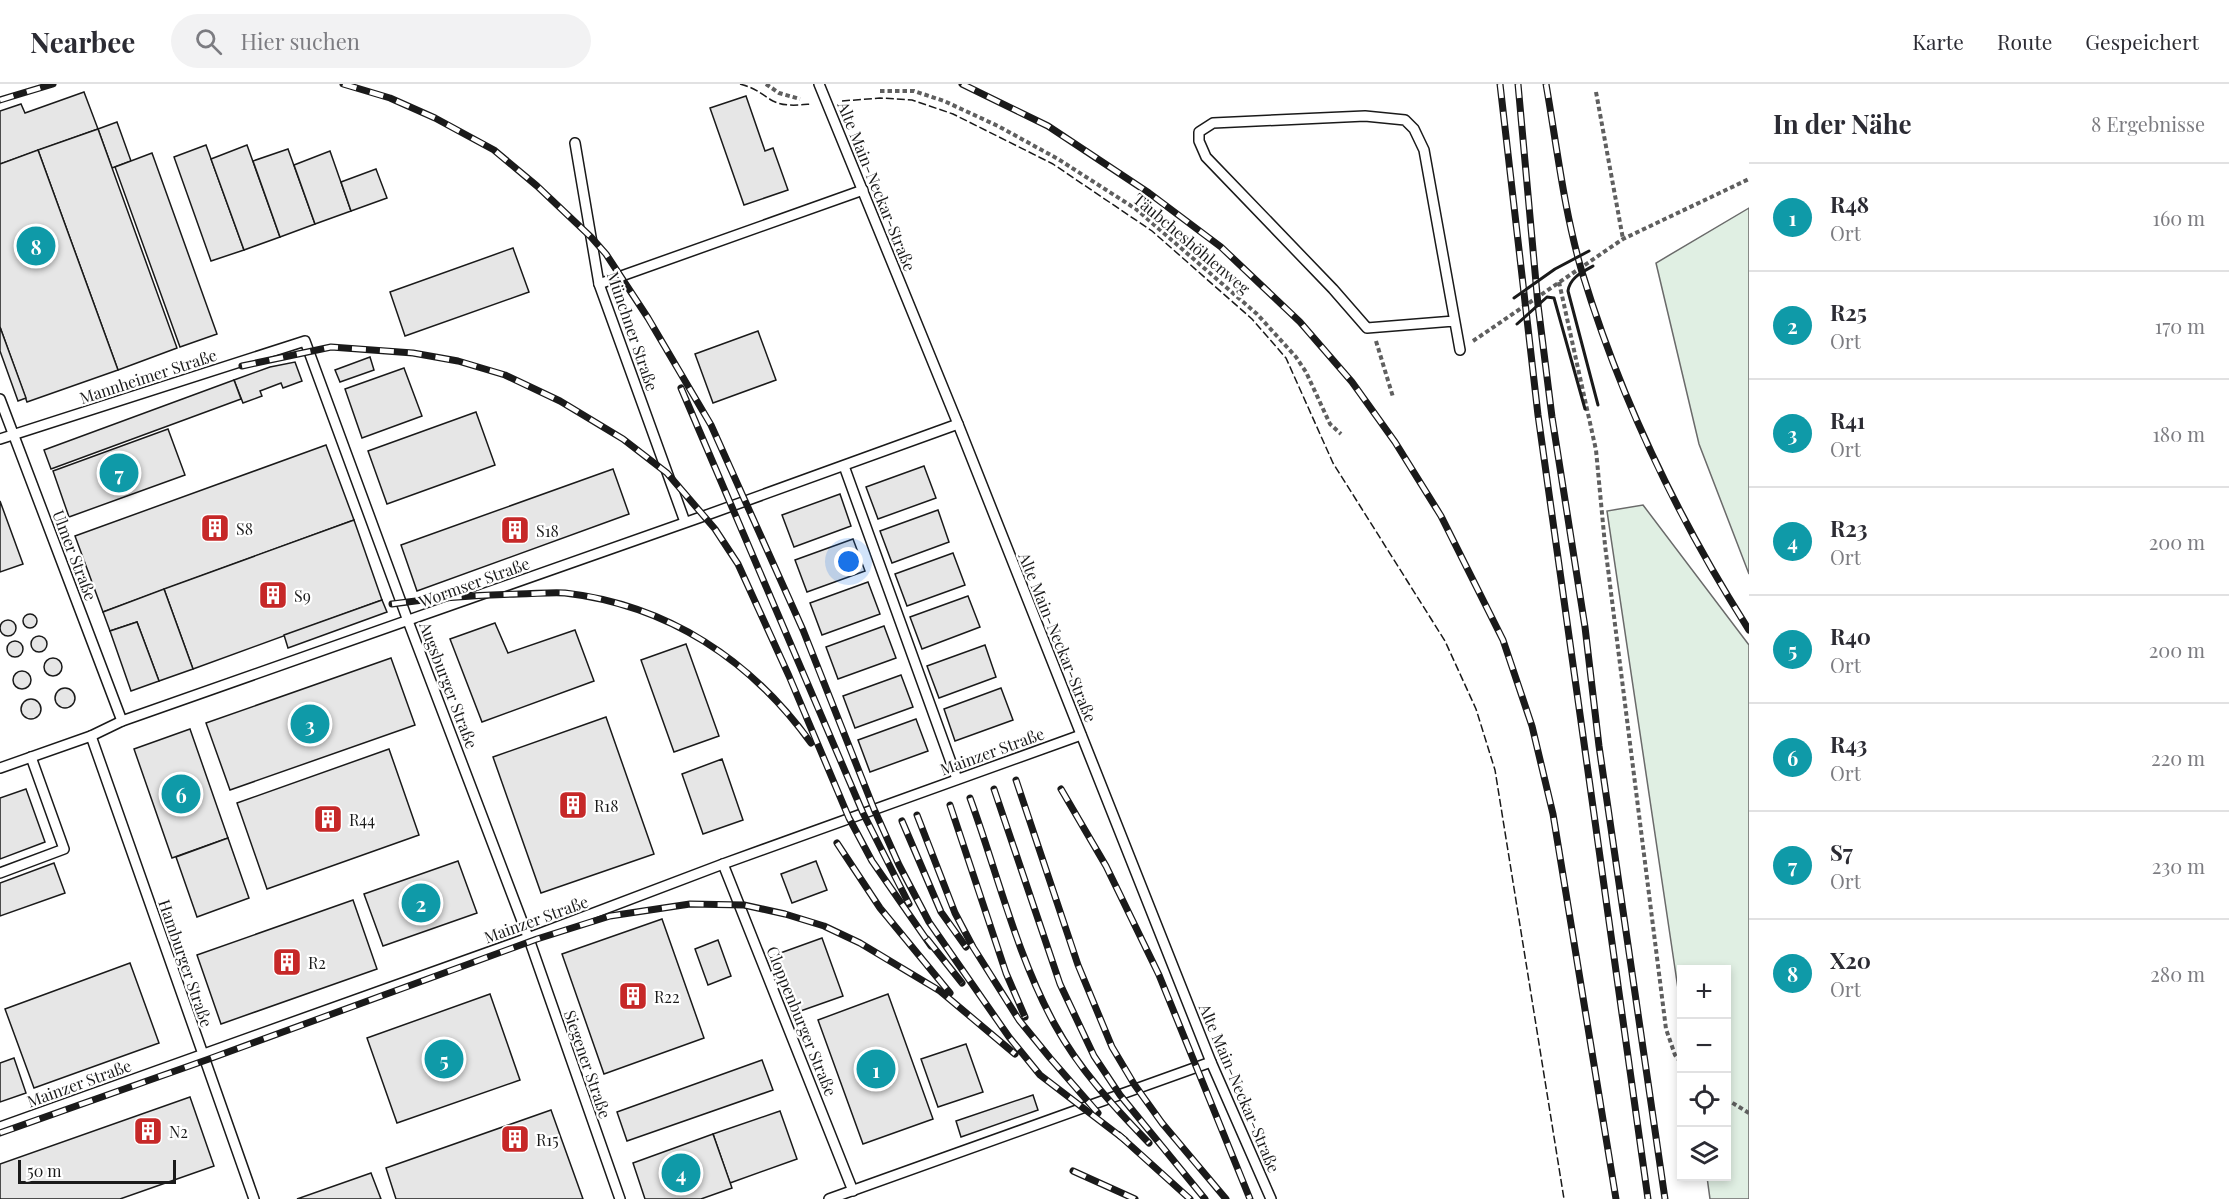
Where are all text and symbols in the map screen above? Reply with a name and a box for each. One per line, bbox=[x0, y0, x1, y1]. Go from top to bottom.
search box bbox=[171, 14, 591, 68]
text: Nearbee bbox=[30, 23, 135, 60]
icon: search bbox=[192, 25, 225, 58]
text: Hier suchen bbox=[240, 26, 360, 56]
text: Karte bbox=[1912, 27, 1964, 55]
text: Route bbox=[1997, 27, 2052, 55]
text: Gespeichert bbox=[2085, 27, 2199, 55]
street label: Alte Main-Neckar-Straße bbox=[833, 97, 921, 274]
text: In der Nähe bbox=[1773, 106, 1912, 141]
text: 8 Ergebnisse bbox=[2091, 110, 2205, 137]
street label: Täubcheshöhlenweg bbox=[1129, 188, 1255, 298]
text: R48 bbox=[1830, 189, 1869, 219]
text: 1 bbox=[1789, 204, 1796, 231]
text: 160 m bbox=[2153, 204, 2205, 231]
text: Ort bbox=[1830, 219, 1861, 246]
pin: 8 bbox=[16, 224, 56, 268]
street label: Münchner Straße bbox=[603, 268, 663, 394]
text: R25 bbox=[1830, 297, 1867, 327]
text: 2 bbox=[1787, 312, 1798, 339]
text: 170 m bbox=[2155, 312, 2205, 339]
text: Ort bbox=[1830, 327, 1861, 354]
street label: Mannheimer Straße bbox=[77, 344, 219, 408]
text: R41 bbox=[1830, 405, 1865, 435]
text: 3 bbox=[1788, 420, 1797, 447]
text: 180 m bbox=[2152, 420, 2205, 447]
text: Ort bbox=[1830, 435, 1861, 462]
pin: 7 bbox=[100, 450, 138, 496]
street label: Ulmer Straße bbox=[48, 507, 102, 603]
building icon: S8 bbox=[199, 512, 231, 544]
text: R23 bbox=[1830, 513, 1867, 543]
building icon: S18 bbox=[499, 514, 531, 546]
place label: S8 bbox=[236, 518, 253, 539]
place label: S18 bbox=[536, 520, 559, 541]
text: 4 bbox=[1787, 528, 1798, 555]
text: 200 m bbox=[2149, 528, 2205, 555]
text: Ort bbox=[1830, 543, 1861, 570]
your location bbox=[834, 547, 863, 576]
street label: Alte Main-Neckar-Straße bbox=[1014, 548, 1102, 725]
street label: Wormser Straße bbox=[415, 552, 532, 612]
building icon: S9 bbox=[257, 579, 289, 611]
place label: S9 bbox=[294, 585, 311, 606]
street label: Augsburger Straße bbox=[415, 618, 483, 751]
text: R40 bbox=[1830, 621, 1871, 651]
text: 5 bbox=[1788, 636, 1797, 663]
text: 200 m bbox=[2149, 636, 2205, 663]
text: Ort bbox=[1830, 651, 1861, 678]
pin: 3 bbox=[290, 702, 330, 746]
street label: Mainzer Straße bbox=[937, 722, 1047, 780]
text: R43 bbox=[1830, 729, 1867, 759]
text: 6 bbox=[1787, 744, 1798, 771]
text: 220 m bbox=[2151, 744, 2205, 771]
text: Ort bbox=[1830, 759, 1861, 786]
pin: 6 bbox=[162, 772, 201, 816]
building icon: R18 bbox=[557, 789, 589, 821]
place label: R18 bbox=[594, 795, 619, 816]
building icon: R44 bbox=[312, 803, 344, 835]
place label: R44 bbox=[349, 809, 375, 830]
text: S7 bbox=[1830, 837, 1853, 867]
text: 7 bbox=[1788, 852, 1797, 879]
text: 230 m bbox=[2152, 852, 2205, 879]
text: Ort bbox=[1830, 867, 1861, 894]
pin: 2 bbox=[402, 880, 440, 926]
street label: Mainzer Straße bbox=[481, 890, 591, 948]
street label: Hamburger Straße bbox=[154, 896, 218, 1030]
street label: Cloppenburger Straße bbox=[762, 943, 842, 1099]
text: X20 bbox=[1830, 945, 1871, 975]
building icon: R2 bbox=[271, 946, 303, 978]
place label: R2 bbox=[308, 952, 326, 973]
text: 8 bbox=[1787, 960, 1798, 987]
text: 280 m bbox=[2150, 960, 2205, 987]
map controls bbox=[1677, 965, 1731, 1181]
button: + bbox=[1677, 965, 1731, 1019]
text: Ort bbox=[1830, 975, 1861, 1002]
building icon: R22 bbox=[617, 980, 649, 1012]
place label: R22 bbox=[654, 986, 680, 1007]
street label: Alte Main-Neckar-Straße bbox=[1195, 1000, 1285, 1176]
street label: Siegener Straße bbox=[560, 1007, 616, 1121]
button: − bbox=[1677, 1019, 1731, 1073]
pin: 5 bbox=[424, 1036, 464, 1082]
pin: 1 bbox=[856, 1046, 896, 1092]
street label: Mainzer Straße bbox=[24, 1054, 134, 1112]
button: locate bbox=[1677, 1073, 1731, 1127]
building icon: N2 bbox=[132, 1115, 164, 1147]
place label: N2 bbox=[169, 1121, 188, 1142]
building icon: R15 bbox=[499, 1123, 531, 1155]
button: layers bbox=[1677, 1127, 1731, 1181]
place label: R15 bbox=[536, 1129, 559, 1150]
pin: 4 bbox=[662, 1150, 700, 1196]
scale bar bbox=[18, 1157, 176, 1184]
text: 50 m bbox=[27, 1160, 61, 1181]

